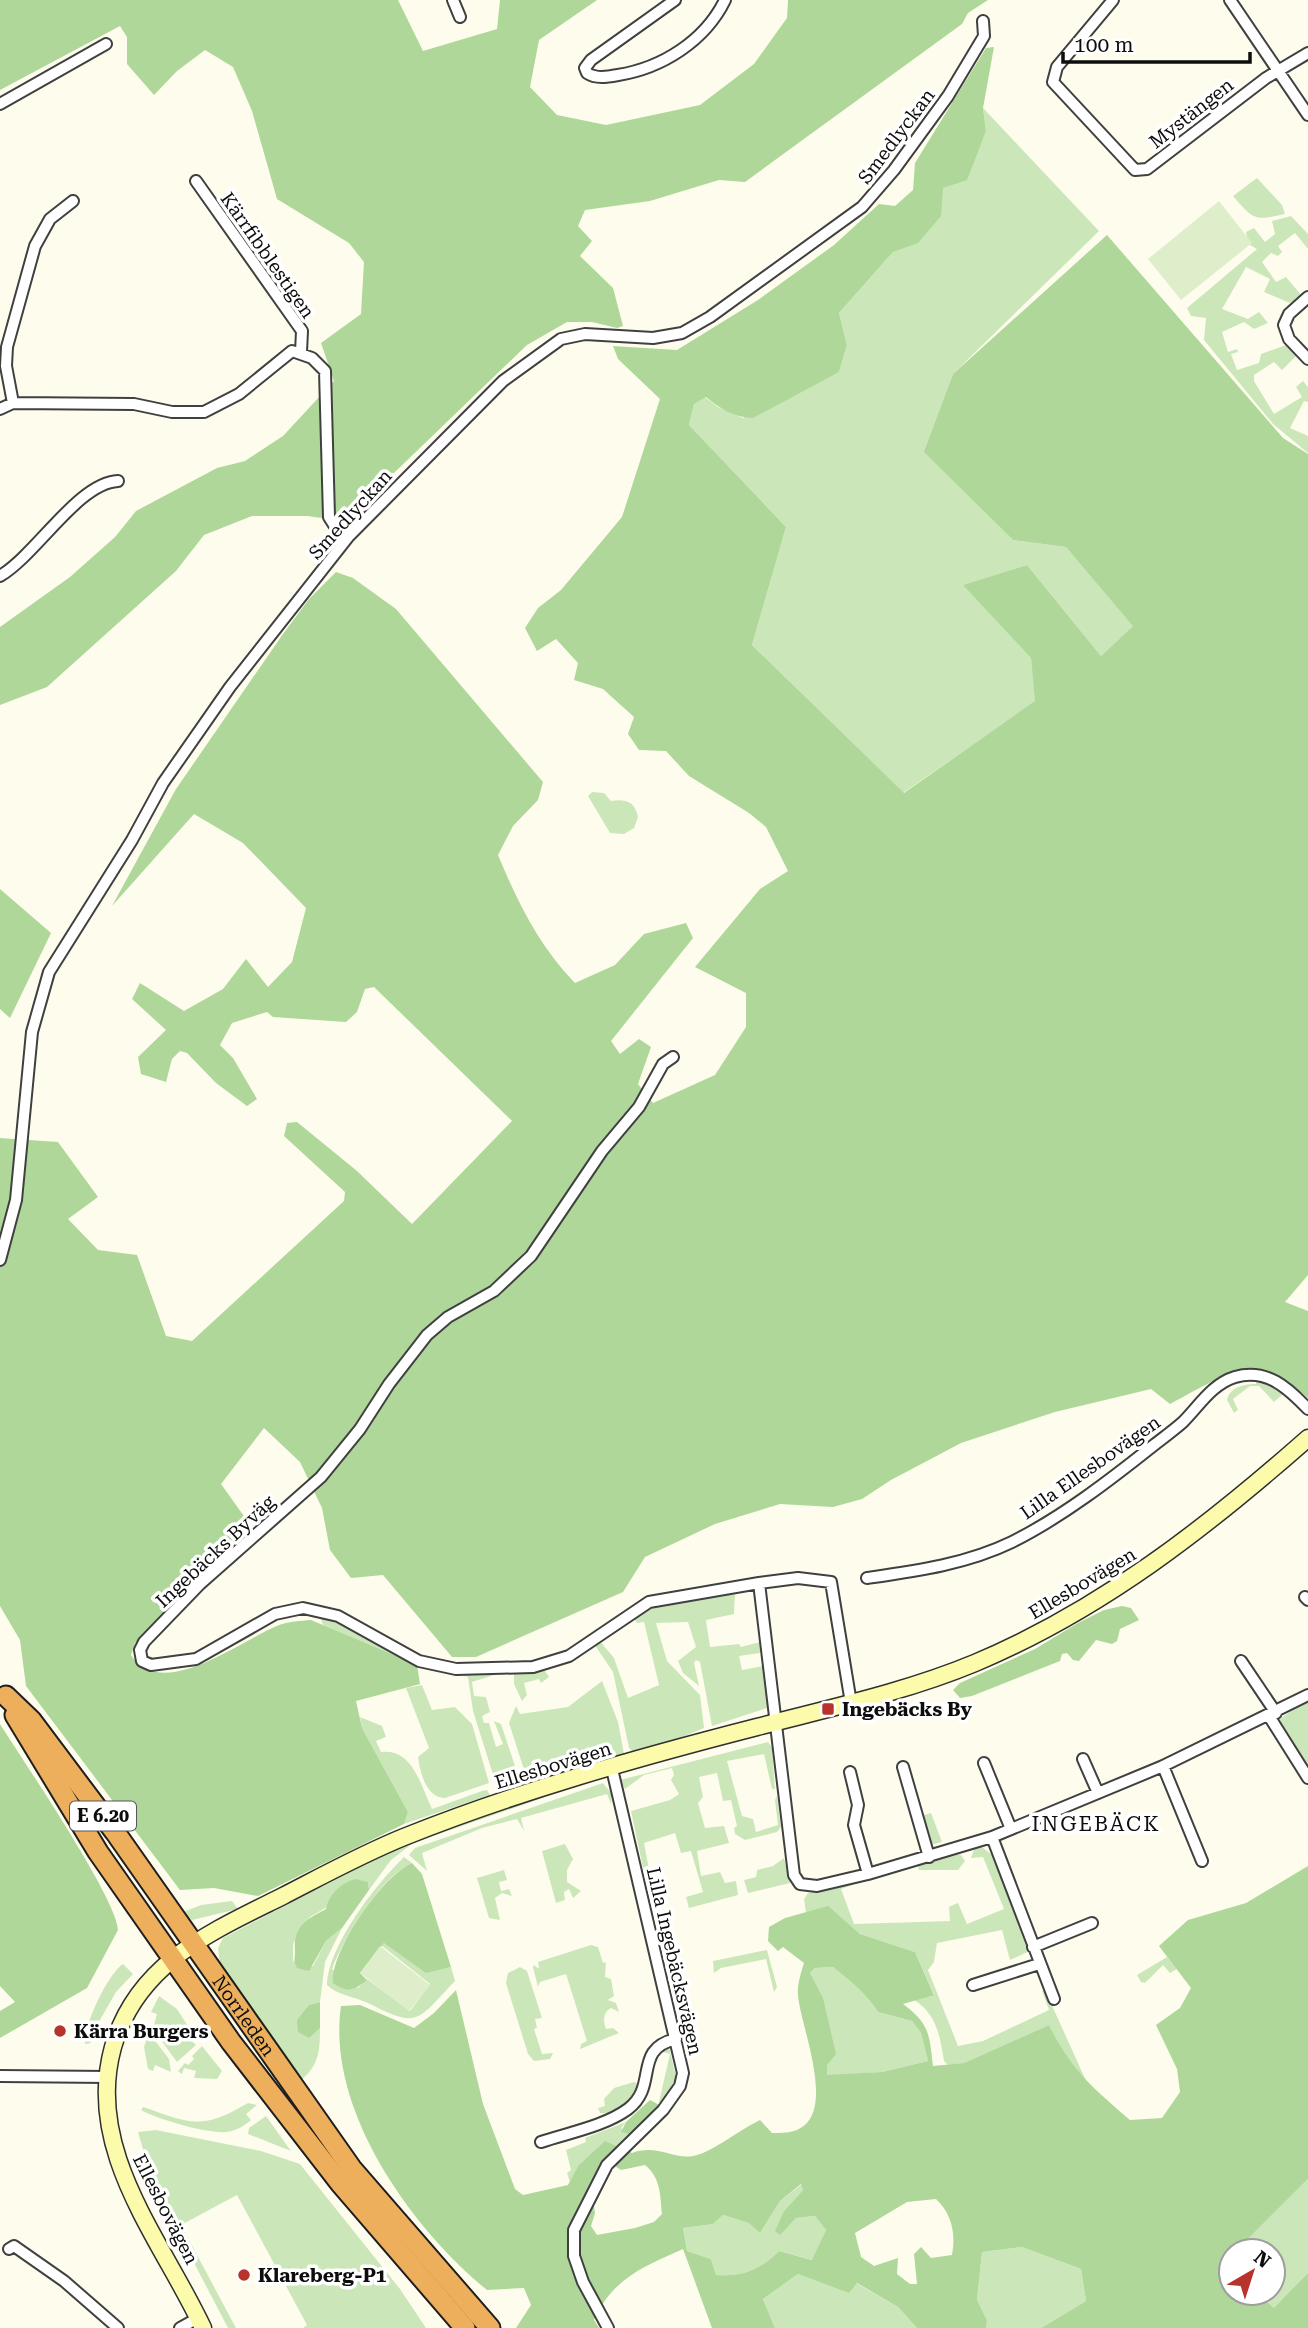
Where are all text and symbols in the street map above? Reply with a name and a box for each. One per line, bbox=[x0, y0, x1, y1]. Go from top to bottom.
scale bar bbox=[1063, 21, 1250, 65]
text: 100 m bbox=[1074, 33, 1134, 57]
street label: Mystängen bbox=[1145, 73, 1238, 153]
street label: Smedlyckan bbox=[853, 84, 940, 188]
street label: Kärrfibblestigen bbox=[216, 188, 320, 323]
street label: Smedlyckan bbox=[304, 465, 397, 564]
street label: Lilla Ellesbovägen bbox=[1016, 1411, 1165, 1524]
street label: Ingebäcks Byväg bbox=[151, 1490, 280, 1612]
street label: Ellesbovägen bbox=[1025, 1542, 1140, 1624]
place label: Ingebäcks By bbox=[842, 1698, 973, 1721]
marker: Ingebäcks By bbox=[820, 1701, 836, 1717]
street label: Ellesbovägen bbox=[492, 1737, 614, 1794]
road number: E 6.20 bbox=[70, 1802, 136, 1830]
district label: INGEBÄCK bbox=[1032, 1812, 1160, 1836]
street label: Lilla Ingebäcksvägen bbox=[642, 1865, 707, 2057]
street label: Norrleden bbox=[207, 1971, 280, 2061]
place label: Kärra Burgers bbox=[74, 2020, 209, 2043]
marker: Kärra Burgers bbox=[52, 2023, 68, 2039]
street label: Ellesbovägen bbox=[128, 2150, 203, 2268]
north arrow bbox=[1217, 2237, 1287, 2307]
text: N bbox=[1249, 2246, 1276, 2273]
place label: Klareberg-P1 bbox=[258, 2264, 387, 2287]
marker: Klareberg-P1 bbox=[236, 2267, 252, 2283]

